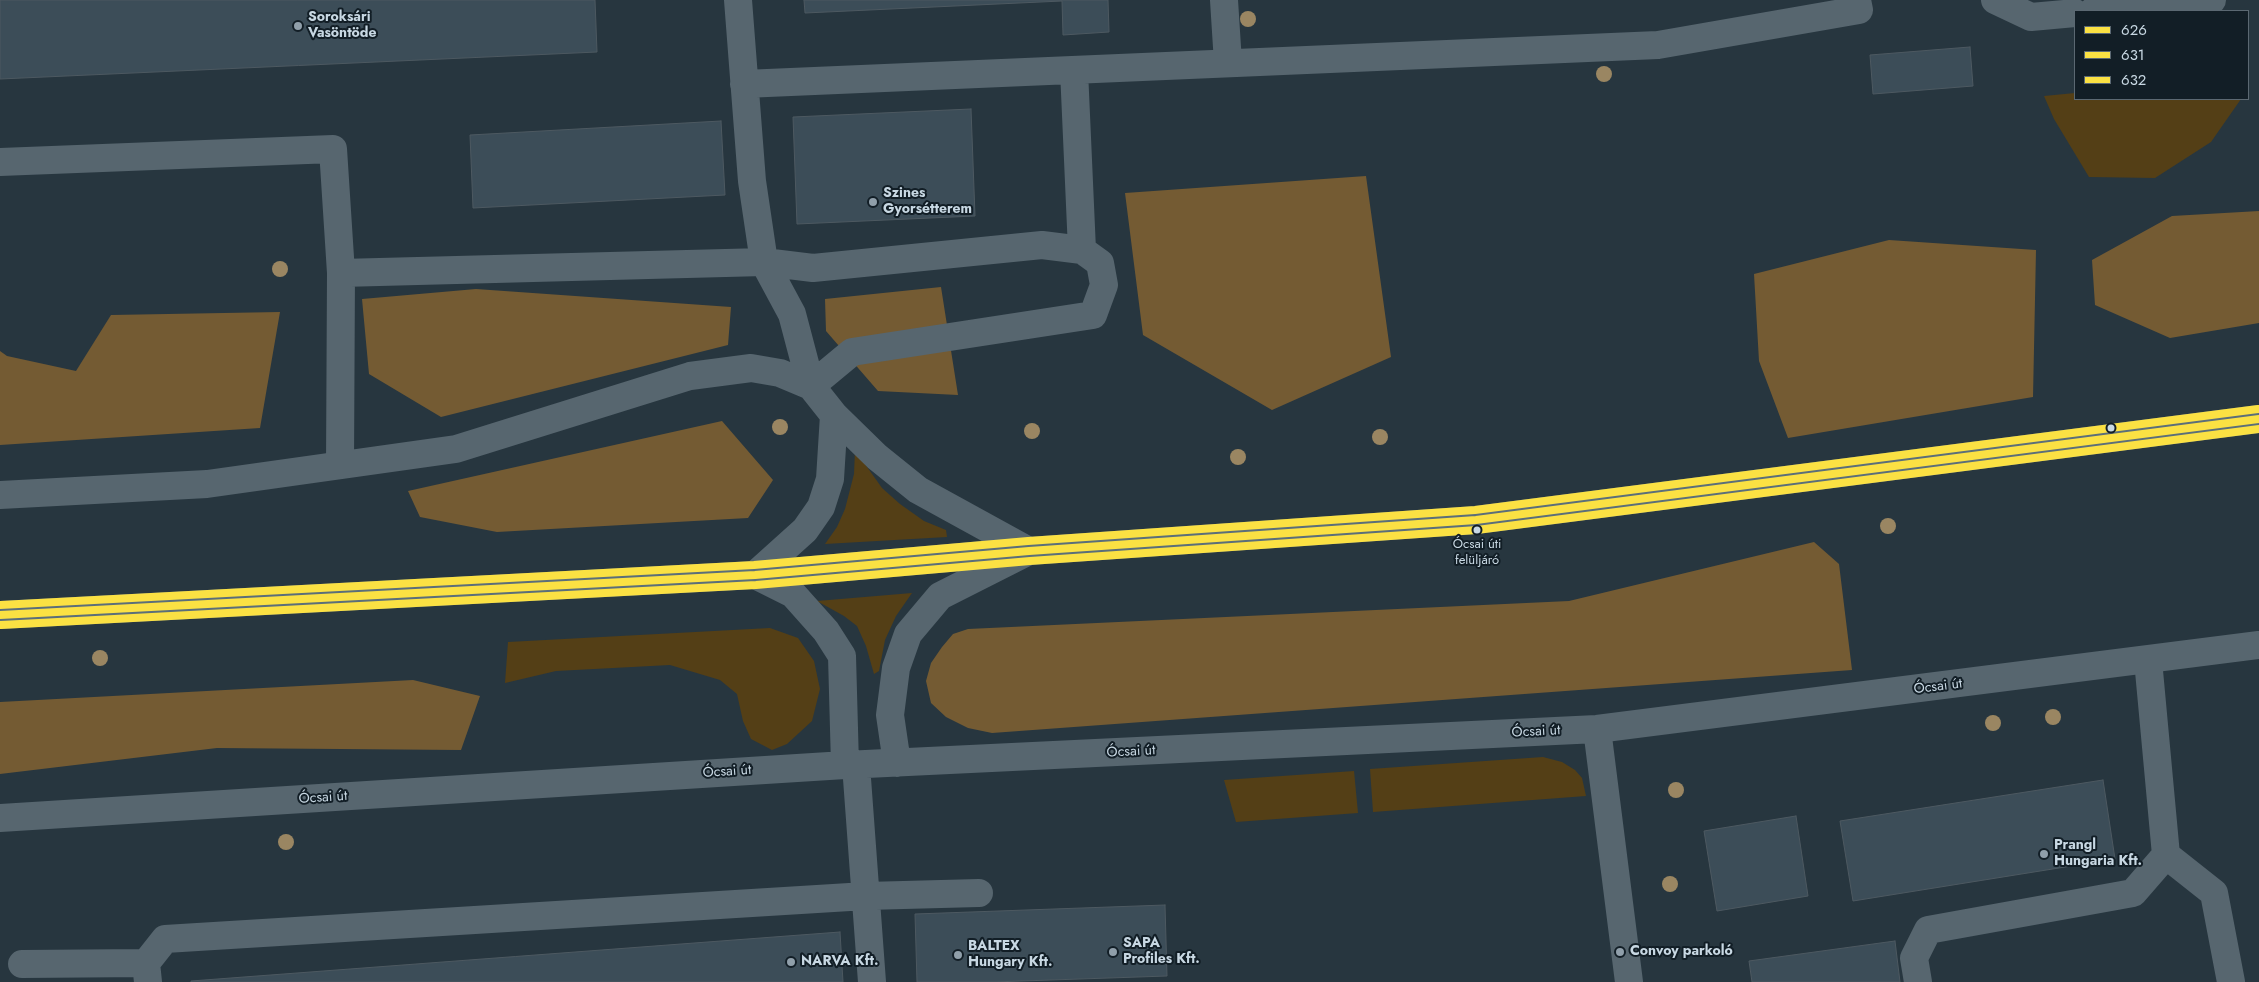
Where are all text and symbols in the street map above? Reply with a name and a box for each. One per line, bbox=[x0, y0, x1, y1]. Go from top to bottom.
place label: Soroksári Vasöntöde bbox=[308, 10, 377, 42]
legend bbox=[2074, 10, 2249, 100]
text: 626 bbox=[2121, 19, 2147, 41]
marker: Soroksári Vasöntöde bbox=[292, 20, 304, 32]
text: 631 bbox=[2121, 44, 2145, 66]
text: 632 bbox=[2121, 69, 2146, 91]
place label: Szines Gyorsétterem bbox=[883, 186, 972, 218]
marker: Szines Gyorsétterem bbox=[867, 196, 879, 208]
unlabelled marker bbox=[2106, 423, 2116, 433]
marker: Ócsai úti felüljáró bbox=[1472, 525, 1482, 535]
place label: Ócsai úti felüljáró bbox=[1453, 537, 1501, 568]
street label: Ócsai út bbox=[1913, 676, 1963, 698]
street label: Ócsai út bbox=[1511, 722, 1561, 742]
street label: Ócsai út bbox=[1106, 742, 1156, 762]
street label: Ócsai út bbox=[702, 762, 752, 782]
street label: Ócsai út bbox=[298, 788, 348, 808]
place label: Prangl Hungaria Kft. bbox=[2054, 838, 2142, 870]
marker: Prangl Hungaria Kft. bbox=[2038, 848, 2050, 860]
place label: SAPA Profiles Kft. bbox=[1123, 936, 1200, 969]
place label: BALTEX Hungary Kft. bbox=[968, 939, 1052, 972]
place label: Convoy parkoló bbox=[1630, 944, 1733, 960]
marker: SAPA Profiles Kft. bbox=[1107, 946, 1119, 958]
marker: Convoy parkoló bbox=[1614, 946, 1626, 958]
marker: BALTEX Hungary Kft. bbox=[952, 949, 964, 961]
place label: NARVA Kft. bbox=[801, 954, 878, 970]
marker: NARVA Kft. bbox=[785, 956, 797, 968]

